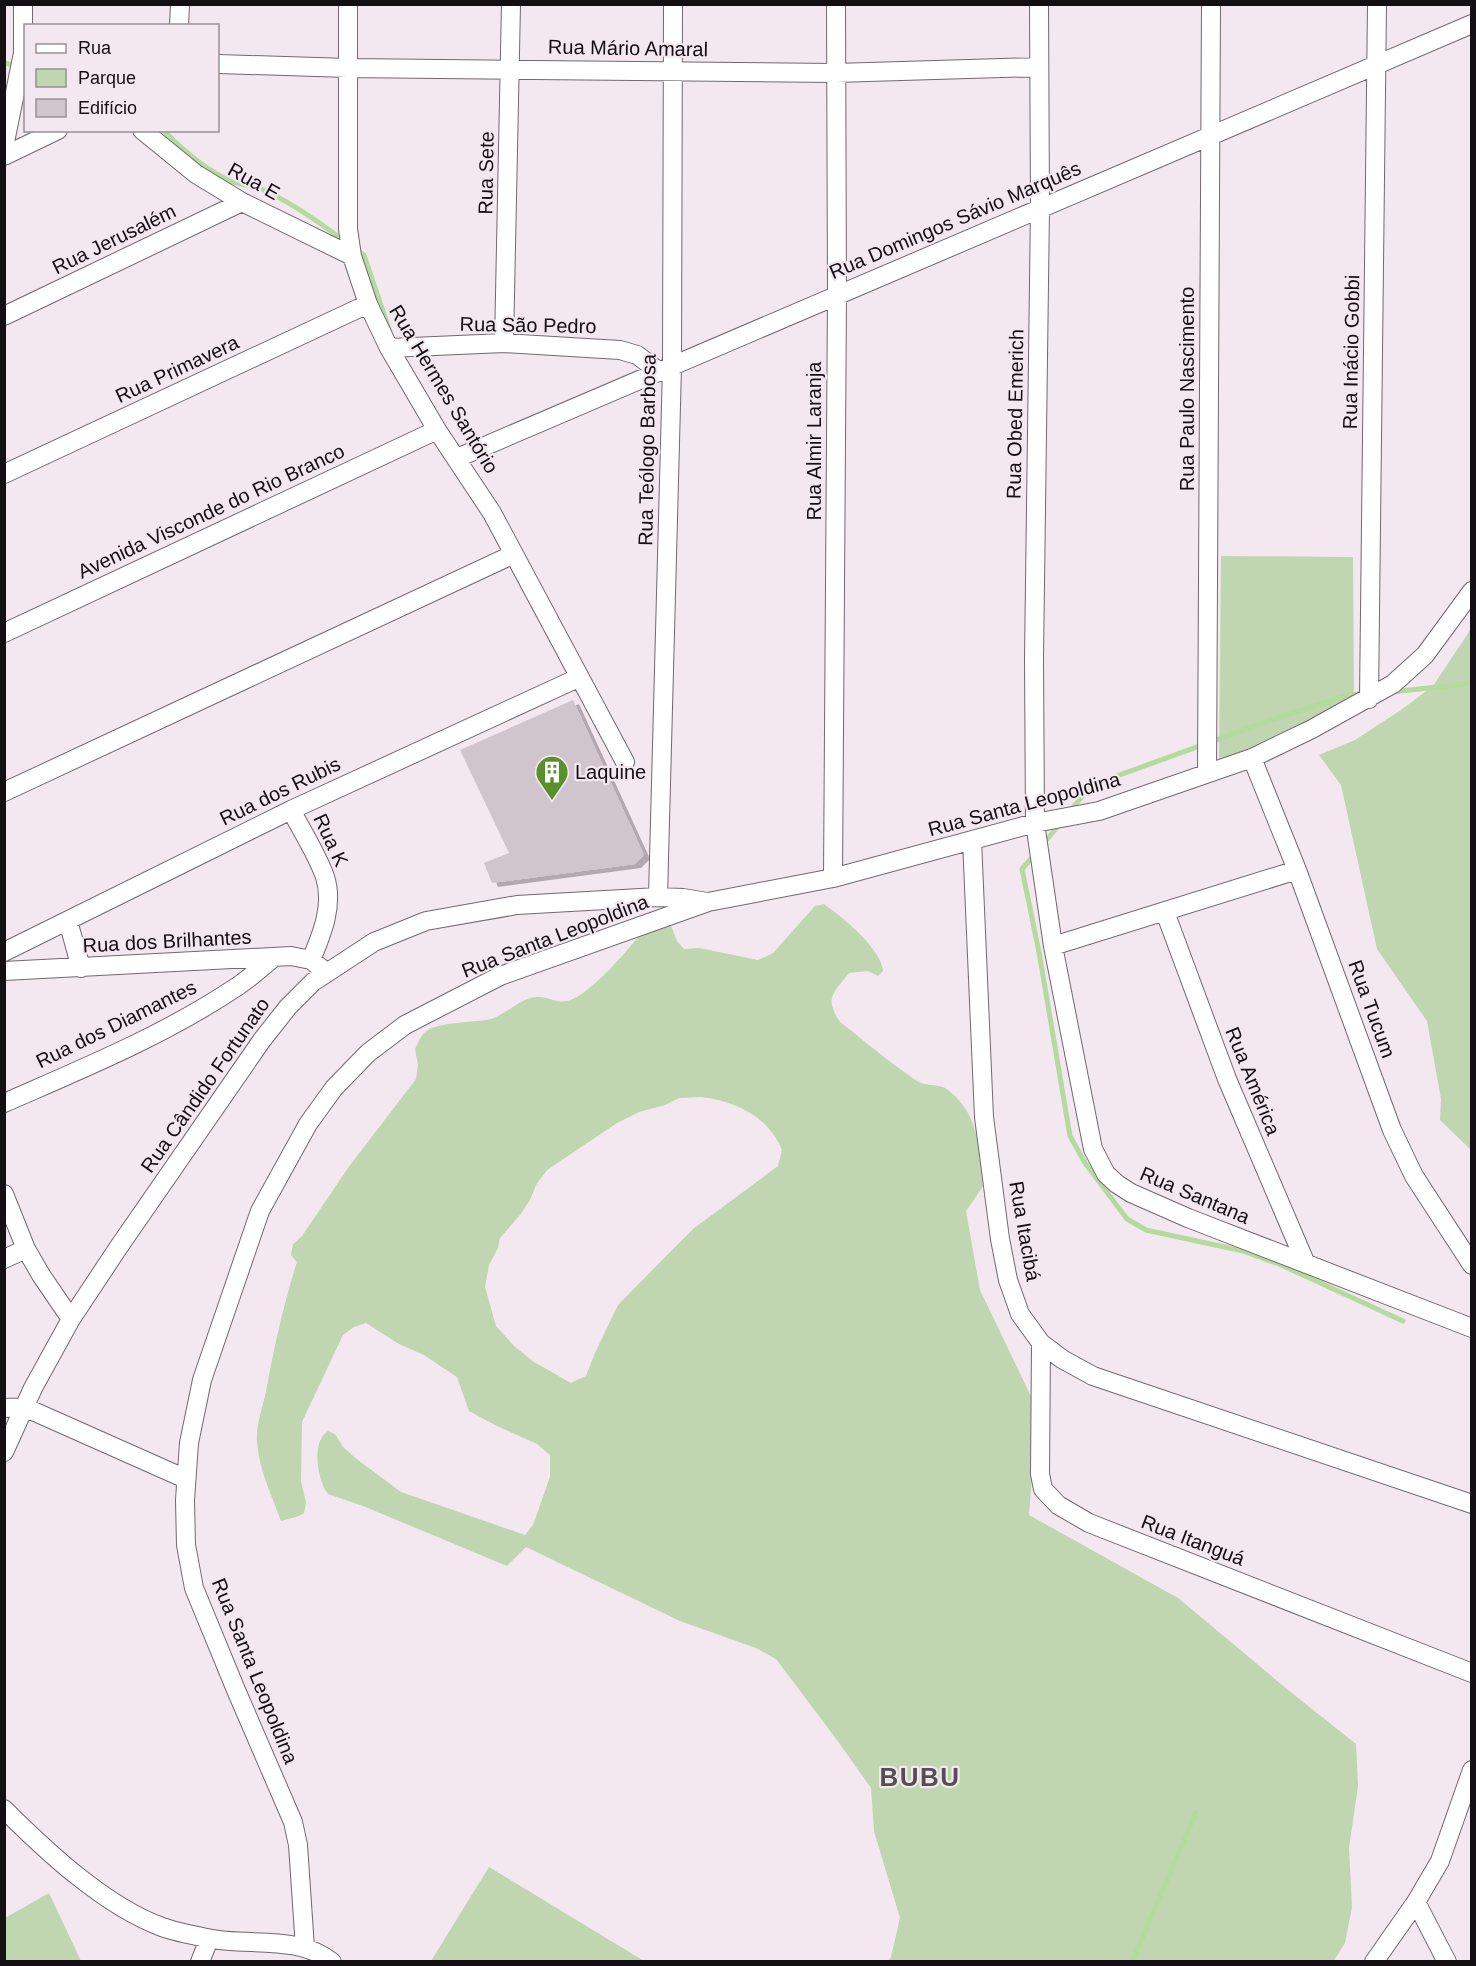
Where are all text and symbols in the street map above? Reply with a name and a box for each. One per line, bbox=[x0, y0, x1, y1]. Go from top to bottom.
legend bbox=[24, 24, 219, 132]
street label: Rua Mário Amaral bbox=[548, 36, 708, 60]
text: Rua bbox=[78, 38, 112, 58]
text: Parque bbox=[78, 68, 136, 88]
text: Edifício bbox=[78, 98, 137, 118]
street label: Rua Sete bbox=[474, 131, 498, 215]
street label: Rua Domingos Sávio Marquês bbox=[826, 157, 1084, 283]
street label: Rua E bbox=[224, 158, 284, 204]
street label: Rua Jerusalém bbox=[49, 200, 179, 278]
street label: Rua Inácio Gobbi bbox=[1339, 275, 1363, 429]
street label: Rua Paulo Nascimento bbox=[1176, 287, 1198, 491]
street label: Rua Hermes Santório bbox=[385, 301, 503, 477]
street label: Rua São Pedro bbox=[459, 313, 597, 337]
street label: Rua Obed Emerich bbox=[1003, 329, 1027, 499]
street label: Rua Primavera bbox=[112, 330, 243, 407]
street label: Rua Teólogo Barbosa bbox=[634, 353, 660, 546]
street label: Rua Almir Laranja bbox=[803, 361, 825, 520]
street label: Avenida Visconde do Rio Branco bbox=[74, 439, 348, 583]
street label: Rua dos Rubis bbox=[216, 752, 344, 830]
building icon: Laquine bbox=[534, 754, 570, 801]
place label: Laquine bbox=[575, 761, 646, 783]
street label: Rua Santa Leopoldina bbox=[926, 768, 1123, 840]
street label: Rua K bbox=[309, 810, 353, 870]
street label: Rua Santa Leopoldina bbox=[459, 890, 652, 982]
street label: Rua dos Brilhantes bbox=[82, 926, 252, 956]
street label: Rua Tucum bbox=[1344, 957, 1400, 1061]
street label: Rua dos Diamantes bbox=[32, 976, 200, 1072]
street label: Rua Cândido Fortunato bbox=[136, 994, 274, 1176]
street label: Rua América bbox=[1221, 1024, 1285, 1139]
street label: Rua Santana bbox=[1137, 1162, 1254, 1228]
street label: Rua Itacibá bbox=[1005, 1179, 1045, 1284]
street label: Rua Itanguá bbox=[1138, 1510, 1249, 1570]
street label: Rua Santa Leopoldina bbox=[208, 1575, 303, 1768]
district label: BUBU bbox=[879, 1762, 961, 1792]

